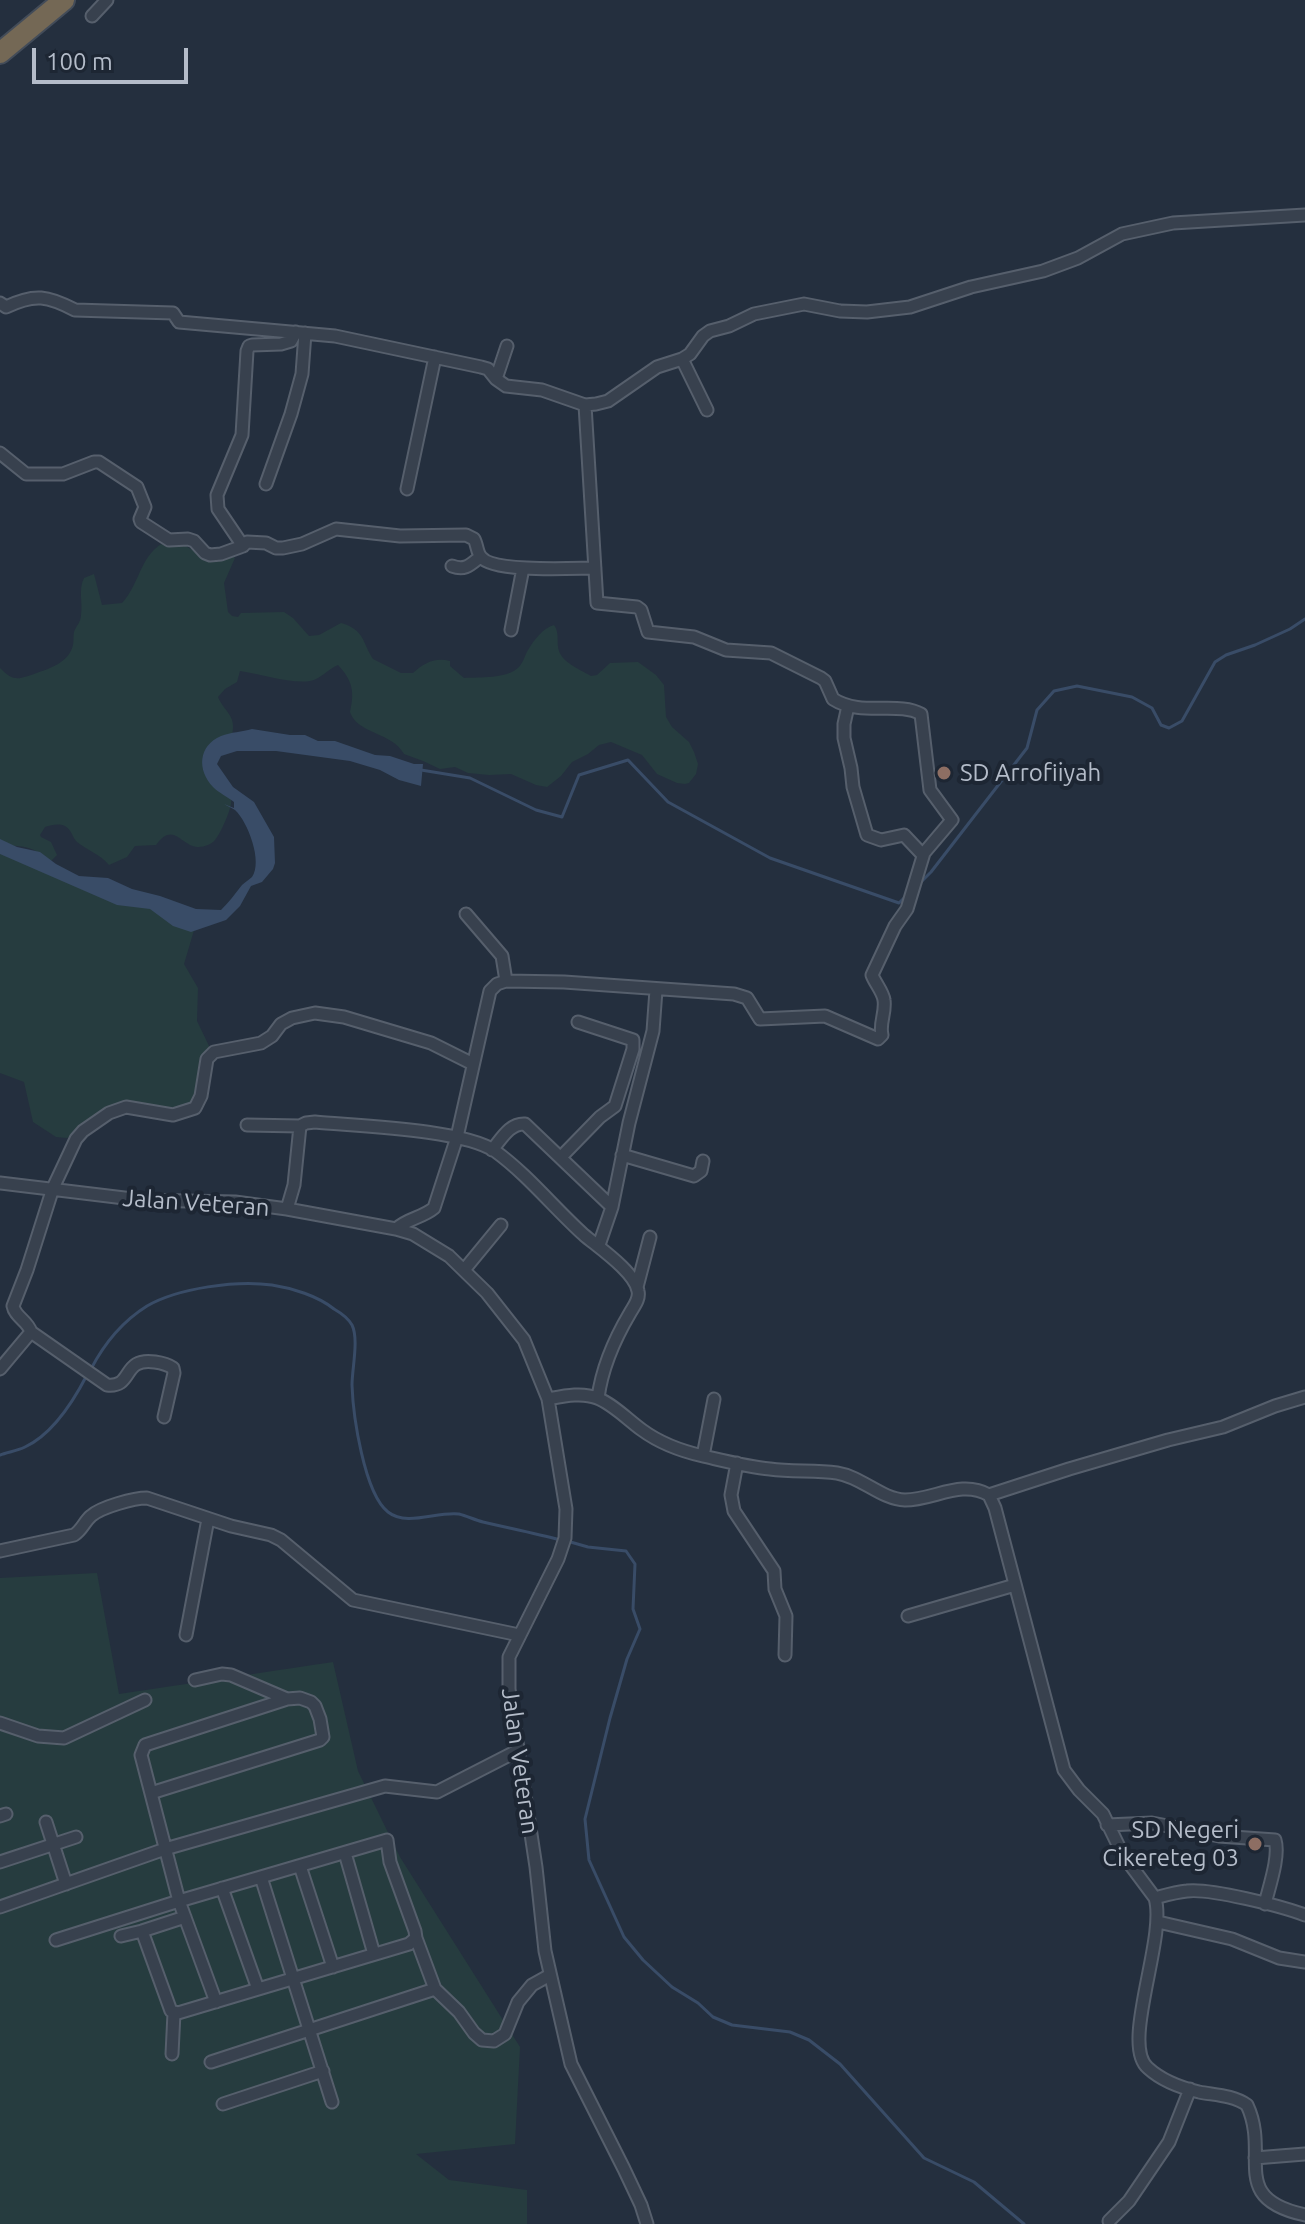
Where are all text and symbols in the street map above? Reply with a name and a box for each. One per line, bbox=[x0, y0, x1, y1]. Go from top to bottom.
scale bar bbox=[36, 32, 192, 82]
text: 100 m bbox=[46, 48, 113, 75]
place label: SD Arrofiiyah bbox=[960, 759, 1101, 787]
marker: SD Arrofiiyah bbox=[935, 764, 953, 782]
street label: Jalan Veteran bbox=[121, 1183, 271, 1223]
street label: Jalan Veteran bbox=[495, 1686, 545, 1836]
place label: SD Negeri Cikereteg 03 bbox=[1102, 1816, 1239, 1872]
marker: SD Negeri Cikereteg 03 bbox=[1246, 1835, 1264, 1853]

